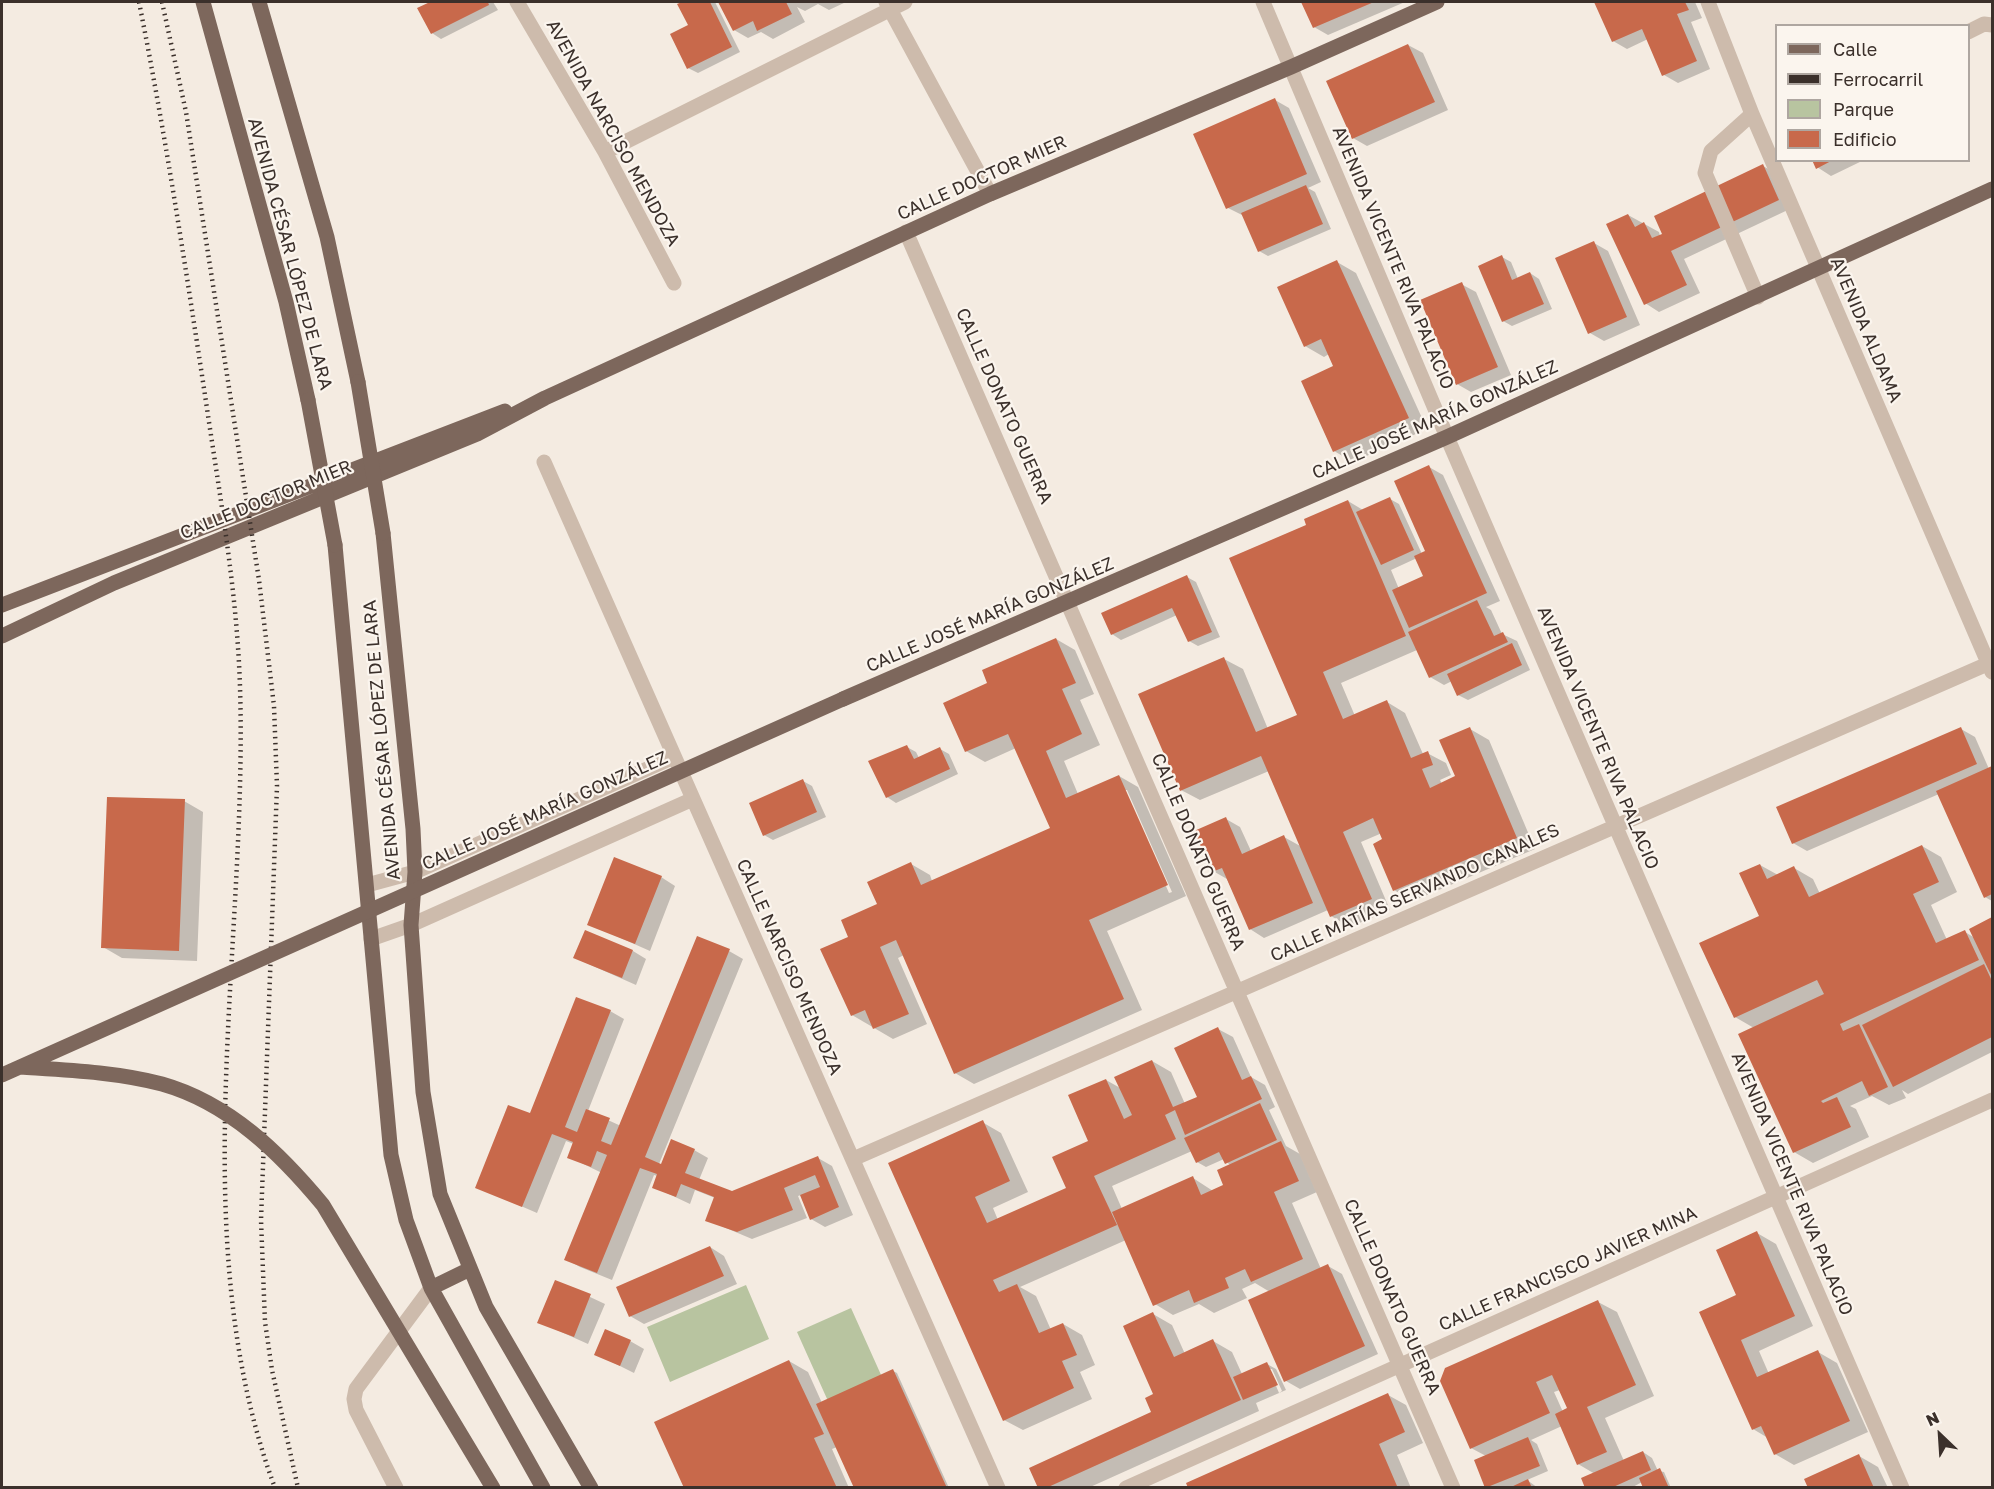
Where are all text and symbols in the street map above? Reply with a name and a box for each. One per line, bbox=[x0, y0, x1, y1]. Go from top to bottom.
street label: AVENIDA NARCISO MENDOZA bbox=[542, 16, 684, 250]
legend bbox=[1775, 24, 1970, 162]
text: Calle bbox=[1833, 38, 1877, 60]
text: Ferrocarril bbox=[1833, 68, 1923, 90]
text: Parque bbox=[1833, 98, 1894, 120]
street label: AVENIDA CÉSAR LÓPEZ DE LARA bbox=[243, 115, 337, 393]
street label: AVENIDA VICENTE RIVA PALACIO bbox=[1328, 123, 1458, 393]
text: Edificio bbox=[1833, 128, 1897, 150]
street label: CALLE DOCTOR MIER bbox=[894, 131, 1070, 225]
street label: AVENIDA ALDAMA bbox=[1826, 254, 1906, 406]
street label: CALLE DONATO GUERRA bbox=[951, 305, 1057, 507]
street label: CALLE JOSÉ MARÍA GONZÁLEZ bbox=[1309, 356, 1561, 484]
street label: CALLE DOCTOR MIER bbox=[177, 456, 355, 544]
street label: CALLE JOSÉ MARÍA GONZÁLEZ bbox=[863, 553, 1117, 677]
street label: AVENIDA CÉSAR LÓPEZ DE LARA bbox=[359, 599, 405, 881]
street label: AVENIDA VICENTE RIVA PALACIO bbox=[1533, 603, 1663, 873]
street label: CALLE JOSÉ MARÍA GONZÁLEZ bbox=[419, 747, 671, 875]
street label: CALLE DONATO GUERRA bbox=[1147, 750, 1249, 954]
street label: CALLE MATÍAS SERVANDO CANALES bbox=[1267, 819, 1563, 967]
street label: CALLE NARCISO MENDOZA bbox=[732, 856, 846, 1078]
street label: AVENIDA VICENTE RIVA PALACIO bbox=[1727, 1049, 1857, 1319]
street label: CALLE DONATO GUERRA bbox=[1339, 1196, 1445, 1398]
street label: CALLE FRANCISCO JAVIER MINA bbox=[1436, 1202, 1700, 1336]
north arrow bbox=[1910, 1405, 1970, 1465]
text: N bbox=[1923, 1407, 1942, 1430]

